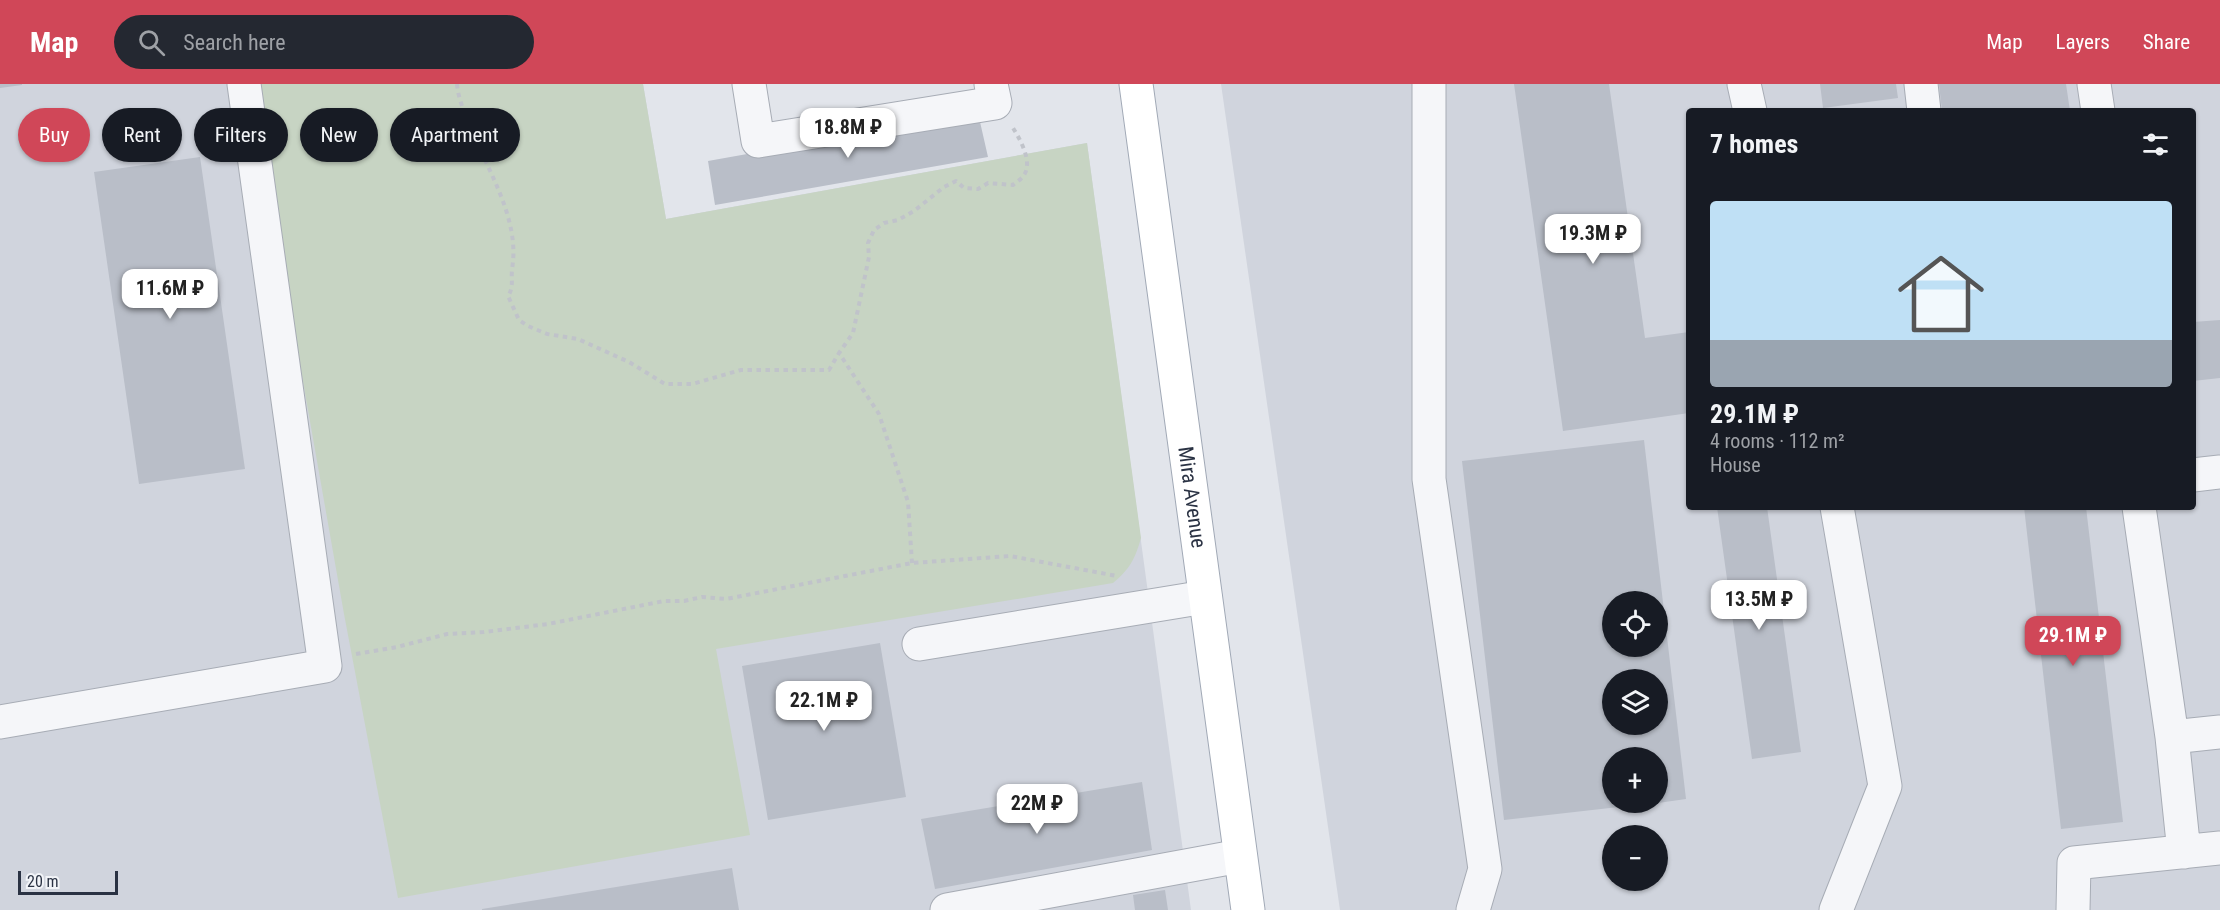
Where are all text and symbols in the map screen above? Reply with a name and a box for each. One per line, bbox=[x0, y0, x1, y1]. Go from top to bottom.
search box bbox=[114, 15, 534, 69]
text: Map bbox=[30, 26, 78, 59]
icon: search bbox=[135, 26, 168, 59]
text: Search here bbox=[183, 30, 286, 55]
text: Map bbox=[1986, 30, 2023, 54]
text: Layers bbox=[2056, 30, 2110, 54]
text: Share bbox=[2143, 30, 2190, 54]
chip: Buy bbox=[18, 108, 90, 162]
chip: Rent bbox=[102, 108, 182, 162]
chip: Filters bbox=[194, 108, 288, 162]
chip: New bbox=[300, 108, 378, 162]
chip: Apartment bbox=[390, 108, 520, 162]
pin: 18.8M ₽ bbox=[793, 108, 903, 159]
text: 18.8M ₽ bbox=[814, 115, 882, 139]
icon: filters bbox=[2139, 128, 2172, 161]
text: 7 homes bbox=[1710, 129, 1798, 159]
pin: 19.3M ₽ bbox=[1538, 214, 1648, 265]
text: 19.3M ₽ bbox=[1559, 221, 1627, 245]
icon: home bbox=[1887, 240, 1995, 348]
pin: 11.6M ₽ bbox=[115, 269, 225, 320]
text: 11.6M ₽ bbox=[136, 276, 204, 300]
text: 29.1M ₽ bbox=[1710, 399, 1799, 429]
text: 4 rooms · 112 m² bbox=[1710, 429, 1845, 453]
street label: Mira Avenue bbox=[1173, 445, 1211, 550]
text: House bbox=[1710, 453, 1761, 477]
pin: 13.5M ₽ bbox=[1704, 580, 1814, 631]
text: 13.5M ₽ bbox=[1725, 587, 1793, 611]
map controls bbox=[1602, 591, 1668, 891]
button: locate bbox=[1602, 591, 1668, 657]
pin: 29.1M ₽ bbox=[2018, 616, 2128, 667]
text: 29.1M ₽ bbox=[2039, 623, 2107, 647]
button: layers bbox=[1602, 669, 1668, 735]
pin: 22.1M ₽ bbox=[769, 681, 879, 732]
text: 22.1M ₽ bbox=[790, 688, 858, 712]
button: + bbox=[1602, 747, 1668, 813]
pin: 22M ₽ bbox=[995, 784, 1079, 835]
text: 22M ₽ bbox=[1011, 791, 1063, 815]
button: − bbox=[1602, 825, 1668, 891]
scale bar bbox=[18, 868, 118, 896]
text: 20 m bbox=[27, 872, 59, 891]

